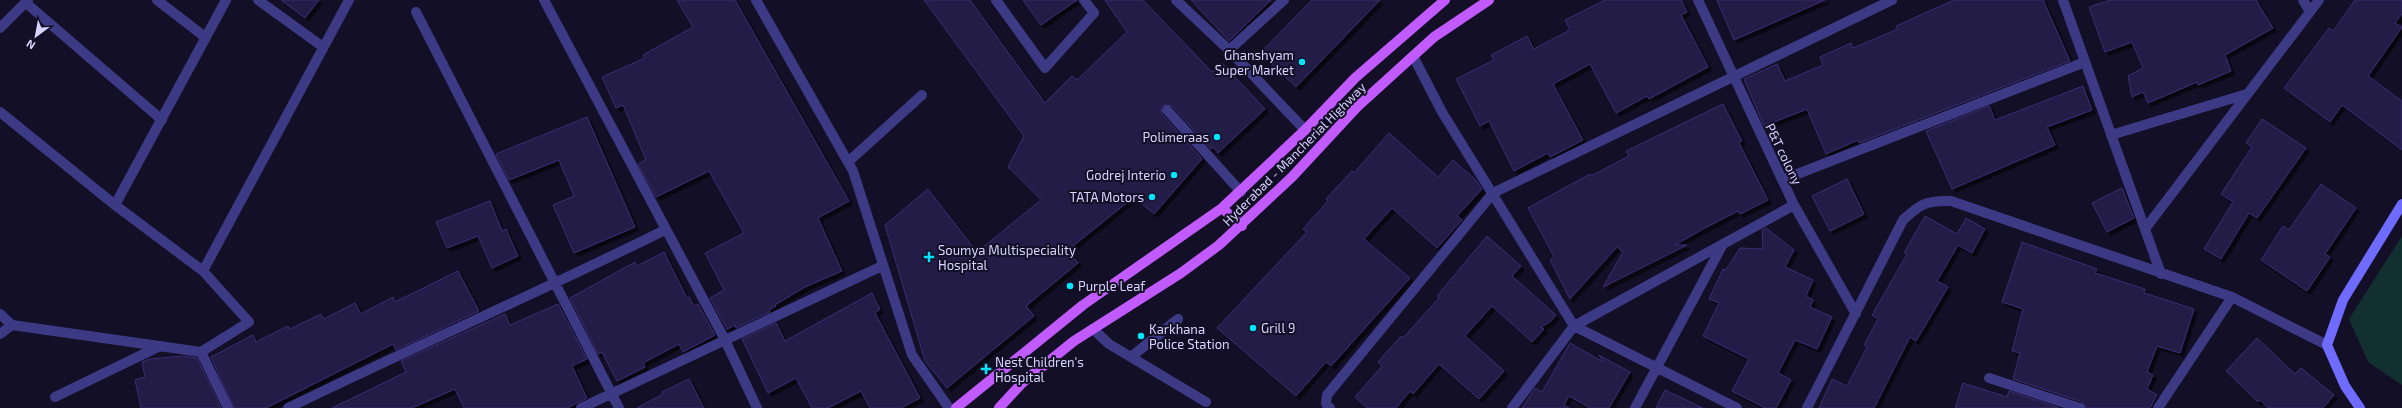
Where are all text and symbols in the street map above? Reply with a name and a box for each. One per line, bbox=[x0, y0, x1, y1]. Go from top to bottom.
north arrow bbox=[16, 16, 56, 56]
text: N bbox=[24, 37, 37, 53]
place label: Ghanshyam Super Market bbox=[1215, 47, 1294, 78]
marker: Ghanshyam Super Market bbox=[1297, 57, 1307, 67]
street label: Hyderabad - Mancherial Highway bbox=[1219, 79, 1369, 229]
street label: P&T colony bbox=[1762, 121, 1806, 187]
place label: Polimeraas bbox=[1142, 129, 1209, 145]
marker: Polimeraas bbox=[1212, 132, 1222, 142]
place label: Godrej Interio bbox=[1086, 167, 1166, 183]
marker: Godrej Interio bbox=[1169, 170, 1179, 180]
place label: TATA Motors bbox=[1070, 189, 1144, 205]
marker: TATA Motors bbox=[1147, 192, 1157, 202]
place label: Soumya Multispeciality Hospital bbox=[938, 242, 1076, 273]
marker: Soumya Multispeciality Hospital bbox=[923, 251, 935, 263]
place label: Purple Leaf bbox=[1078, 278, 1146, 294]
marker: Purple Leaf bbox=[1065, 281, 1075, 291]
place label: Grill 9 bbox=[1261, 320, 1295, 336]
place label: Karkhana Police Station bbox=[1149, 321, 1230, 352]
marker: Grill 9 bbox=[1248, 323, 1258, 333]
marker: Karkhana Police Station bbox=[1136, 331, 1146, 341]
place label: Nest Children's Hospital bbox=[995, 354, 1084, 385]
marker: Nest Children's Hospital bbox=[980, 363, 992, 375]

